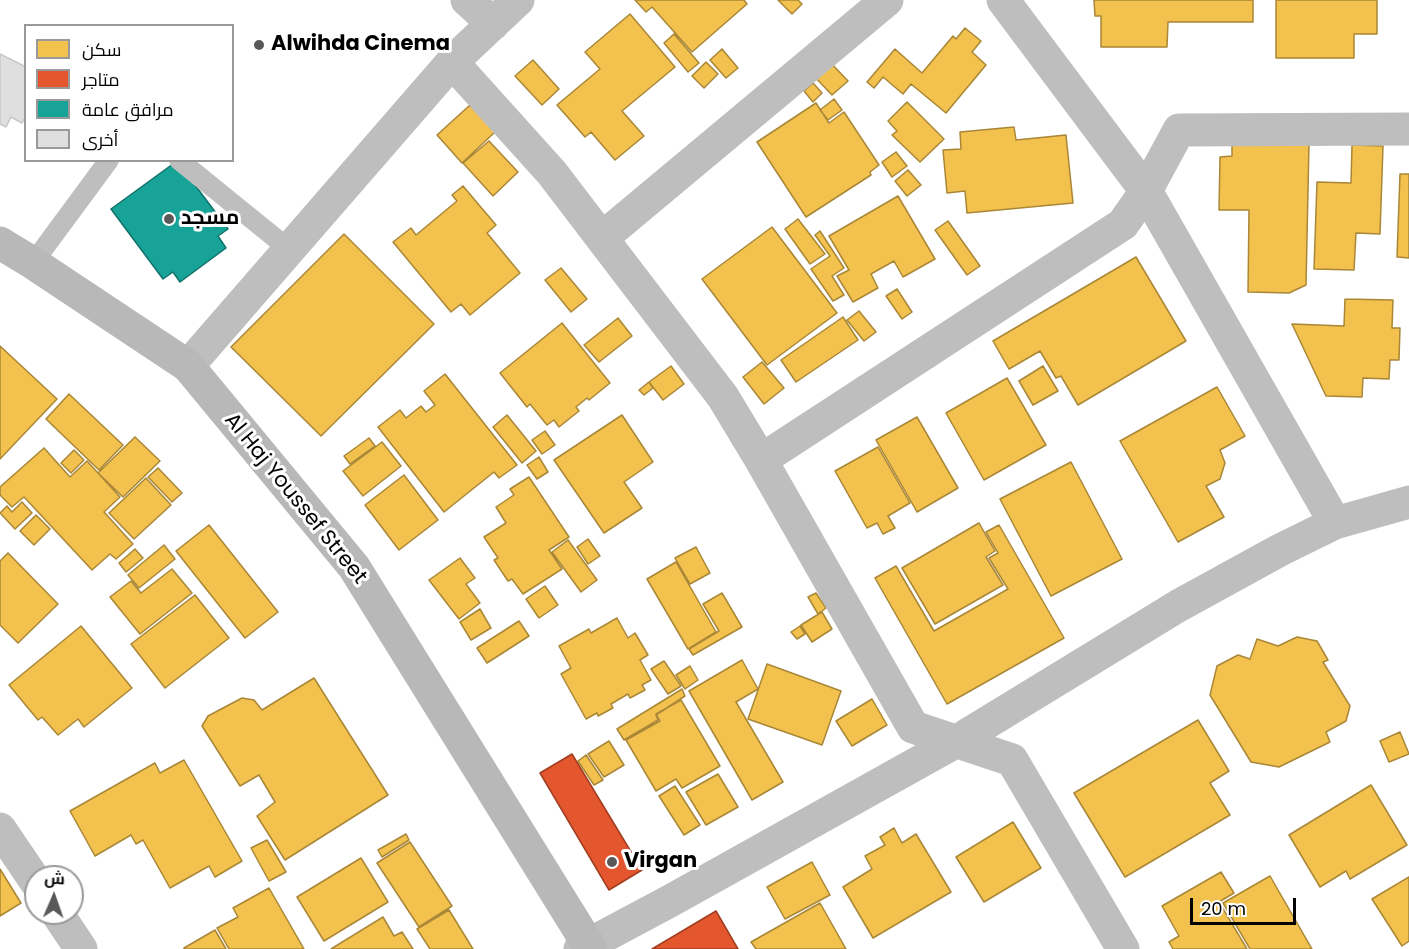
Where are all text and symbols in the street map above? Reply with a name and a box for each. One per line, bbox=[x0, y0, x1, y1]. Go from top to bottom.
legend bbox=[24, 24, 234, 162]
place label: Alwihda Cinema bbox=[271, 32, 450, 58]
text: سكن bbox=[82, 37, 121, 62]
marker: Alwihda Cinema bbox=[252, 38, 266, 52]
text: متاجر bbox=[82, 67, 120, 92]
text: مرافق عامة bbox=[82, 97, 174, 122]
text: أخرى bbox=[82, 127, 118, 152]
place label: مسجد bbox=[181, 206, 239, 232]
marker: مسجد bbox=[162, 212, 176, 226]
street label: Al Haj Youssef Street bbox=[218, 408, 372, 590]
place label: Virgan bbox=[624, 849, 697, 875]
marker: Virgan bbox=[605, 855, 619, 869]
north arrow bbox=[24, 865, 84, 925]
text: ش bbox=[44, 867, 65, 890]
scale bar bbox=[1193, 886, 1300, 924]
text: 20 m bbox=[1201, 896, 1246, 921]

